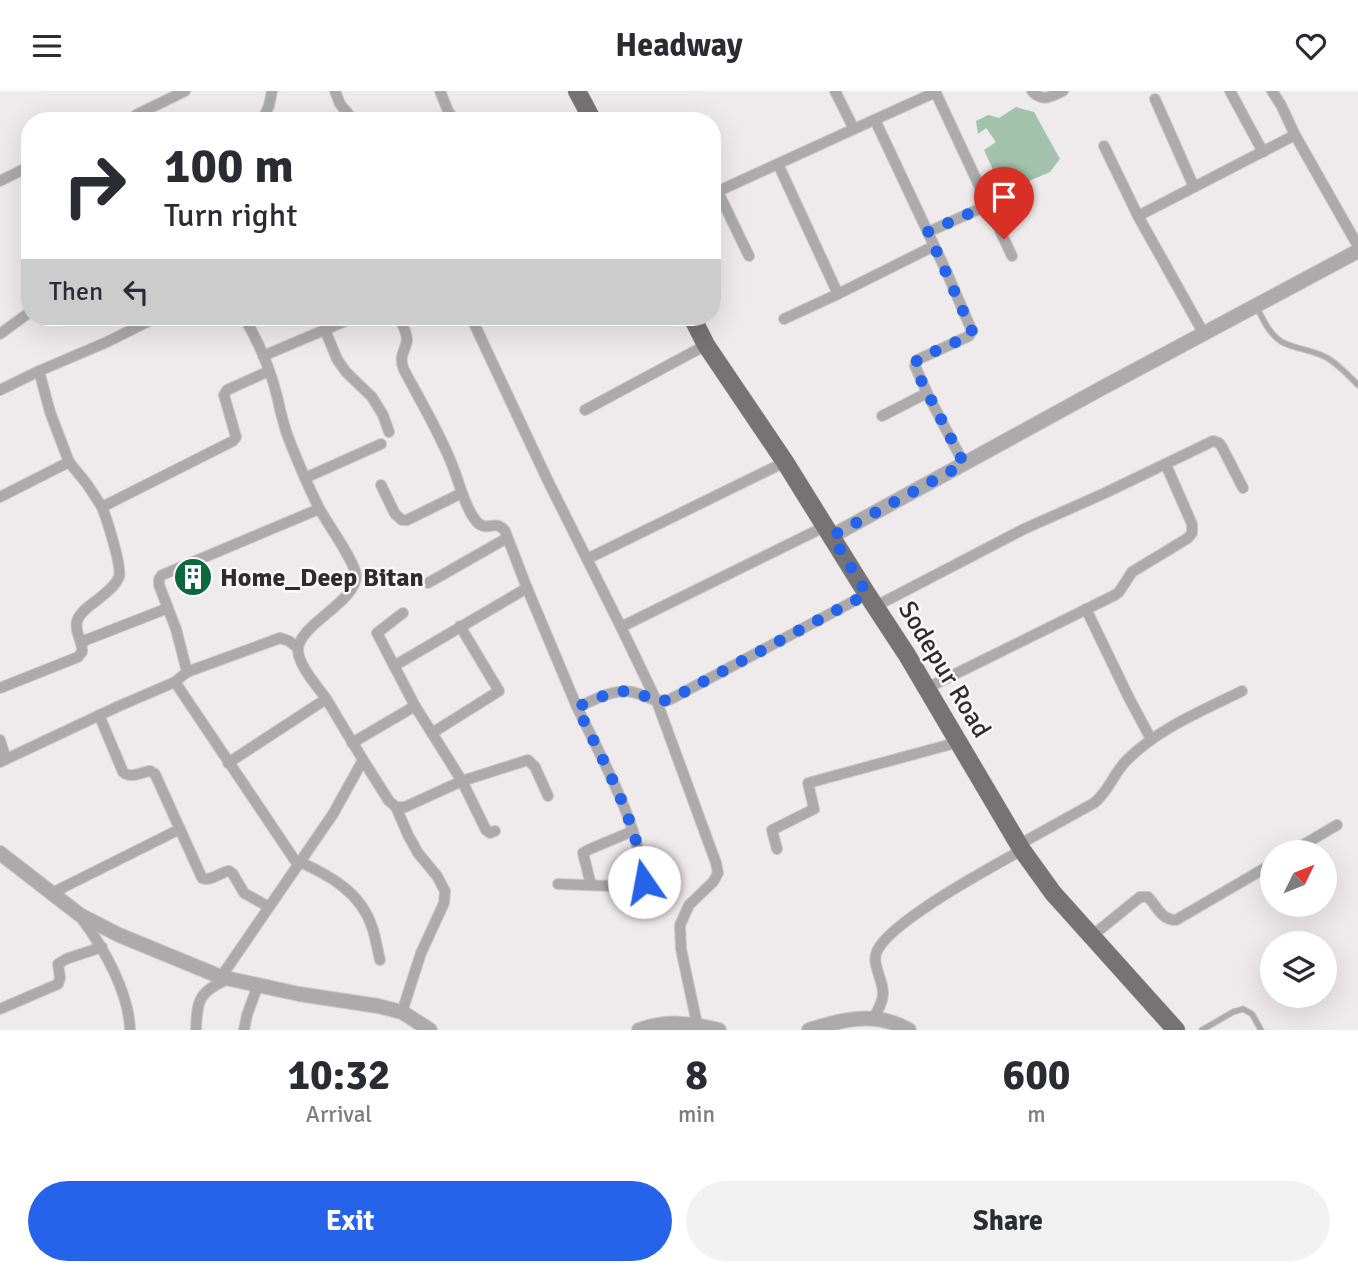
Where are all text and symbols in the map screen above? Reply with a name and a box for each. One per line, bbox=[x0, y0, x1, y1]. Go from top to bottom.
text: Headway bbox=[615, 26, 743, 65]
icon: menu bbox=[28, 27, 66, 65]
icon: heart bbox=[1292, 27, 1330, 65]
text: 100 m bbox=[164, 136, 294, 196]
icon: right bbox=[49, 140, 140, 231]
pin bbox=[974, 167, 1034, 239]
icon: arrive bbox=[985, 178, 1023, 216]
text: Turn right bbox=[164, 196, 297, 235]
icon: left bbox=[117, 273, 155, 311]
text: Then bbox=[49, 276, 103, 308]
building icon: Home_Deep Bitan bbox=[172, 556, 214, 598]
place label: Home_Deep Bitan bbox=[220, 562, 424, 594]
street label: Sodepur Road bbox=[891, 595, 997, 744]
north arrow bbox=[1260, 840, 1337, 917]
map controls bbox=[1260, 840, 1337, 1008]
position arrow bbox=[607, 845, 681, 919]
button: layers bbox=[1260, 931, 1337, 1008]
text: 10:32 bbox=[287, 1050, 391, 1101]
text: 8 bbox=[685, 1050, 708, 1101]
text: 600 bbox=[1002, 1050, 1071, 1101]
text: Arrival bbox=[306, 1100, 372, 1129]
text: min bbox=[678, 1100, 715, 1129]
text: m bbox=[1027, 1100, 1046, 1129]
button: Exit bbox=[28, 1181, 672, 1261]
button: Share bbox=[686, 1181, 1330, 1261]

